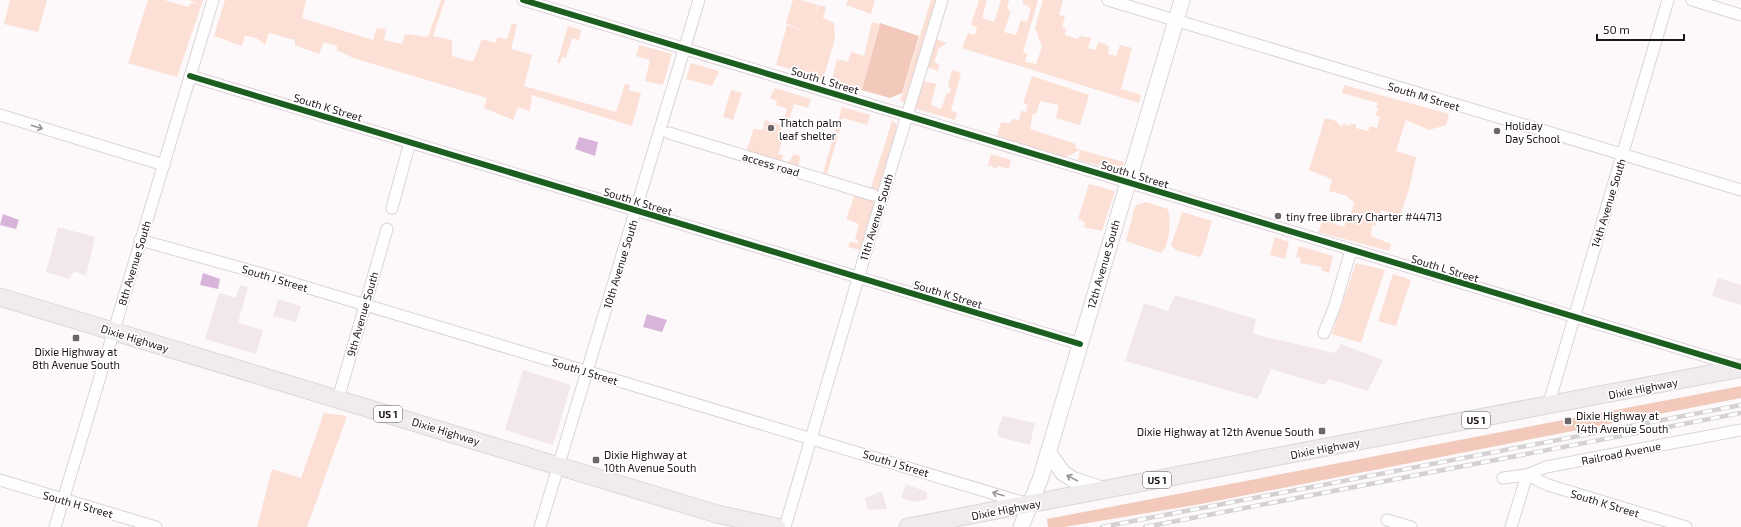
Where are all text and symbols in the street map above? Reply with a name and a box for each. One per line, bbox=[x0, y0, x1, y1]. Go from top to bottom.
scale bar bbox=[1597, 16, 1684, 42]
text: 50 m bbox=[1603, 22, 1630, 36]
street label: South L Street bbox=[790, 64, 860, 96]
street label: South M Street bbox=[1387, 79, 1461, 113]
street label: South K Street bbox=[292, 90, 364, 124]
place label: Thatch palm leaf shelter bbox=[779, 116, 842, 142]
place label: Holiday Day School bbox=[1505, 119, 1561, 145]
marker: Thatch palm leaf shelter bbox=[766, 123, 776, 133]
one-way arrow bbox=[31, 124, 44, 131]
marker: Holiday Day School bbox=[1492, 126, 1502, 136]
street label: access road bbox=[741, 149, 801, 179]
street label: 14th Avenue South bbox=[1588, 157, 1628, 249]
street label: South L Street bbox=[1100, 158, 1170, 190]
street label: 11th Avenue South bbox=[857, 172, 895, 262]
street label: South K Street bbox=[602, 184, 674, 218]
place label: tiny free library Charter #44713 bbox=[1286, 210, 1442, 223]
marker: tiny free library Charter #44713 bbox=[1273, 211, 1283, 221]
street label: 10th Avenue South bbox=[600, 218, 640, 310]
street label: 12th Avenue South bbox=[1084, 218, 1122, 310]
street label: 8th Avenue South bbox=[115, 219, 153, 307]
street label: South L Street bbox=[1410, 252, 1480, 284]
street label: South J Street bbox=[240, 262, 310, 294]
street label: 9th Avenue South bbox=[344, 270, 380, 358]
street label: South K Street bbox=[912, 277, 984, 311]
street label: Dixie Highway bbox=[99, 321, 171, 355]
marker: Dixie Highway at 8th Avenue South bbox=[71, 333, 81, 343]
place label: Dixie Highway at 8th Avenue South bbox=[32, 345, 120, 371]
street label: South J Street bbox=[550, 355, 620, 387]
street label: Dixie Highway bbox=[1607, 375, 1679, 401]
road number: US 1 bbox=[374, 406, 402, 422]
place label: Dixie Highway at 14th Avenue South bbox=[1576, 409, 1669, 435]
road number: US 1 bbox=[1462, 412, 1490, 428]
street label: Dixie Highway bbox=[410, 414, 482, 448]
marker: Dixie Highway at 14th Avenue South bbox=[1563, 416, 1573, 426]
place label: Dixie Highway at 12th Avenue South bbox=[1137, 425, 1314, 438]
marker: Dixie Highway at 12th Avenue South bbox=[1317, 426, 1327, 436]
street label: Dixie Highway bbox=[1289, 435, 1361, 461]
street label: Railroad Avenue bbox=[1580, 439, 1662, 467]
street label: South J Street bbox=[861, 447, 931, 479]
place label: Dixie Highway at 10th Avenue South bbox=[604, 448, 696, 474]
marker: Dixie Highway at 10th Avenue South bbox=[591, 455, 601, 465]
road number: US 1 bbox=[1143, 472, 1171, 488]
one-way arrow bbox=[1066, 473, 1078, 481]
street label: South K Street bbox=[1569, 486, 1641, 520]
street label: South H Street bbox=[42, 488, 114, 520]
one-way arrow bbox=[991, 490, 1004, 497]
street label: Dixie Highway bbox=[970, 496, 1042, 522]

